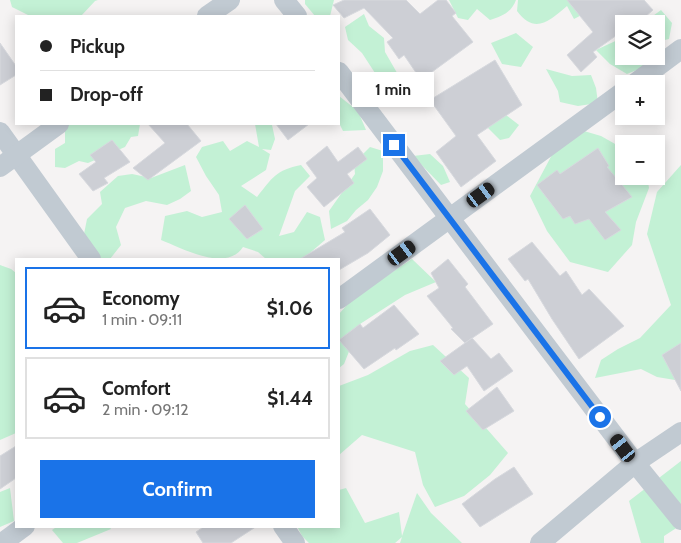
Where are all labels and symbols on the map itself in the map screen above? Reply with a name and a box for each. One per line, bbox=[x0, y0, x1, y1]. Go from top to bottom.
callout: 1 min bbox=[353, 72, 435, 108]
route end bbox=[383, 134, 405, 156]
car bbox=[464, 180, 497, 210]
car bbox=[385, 238, 418, 268]
route start bbox=[589, 406, 611, 428]
car bbox=[607, 432, 638, 464]

